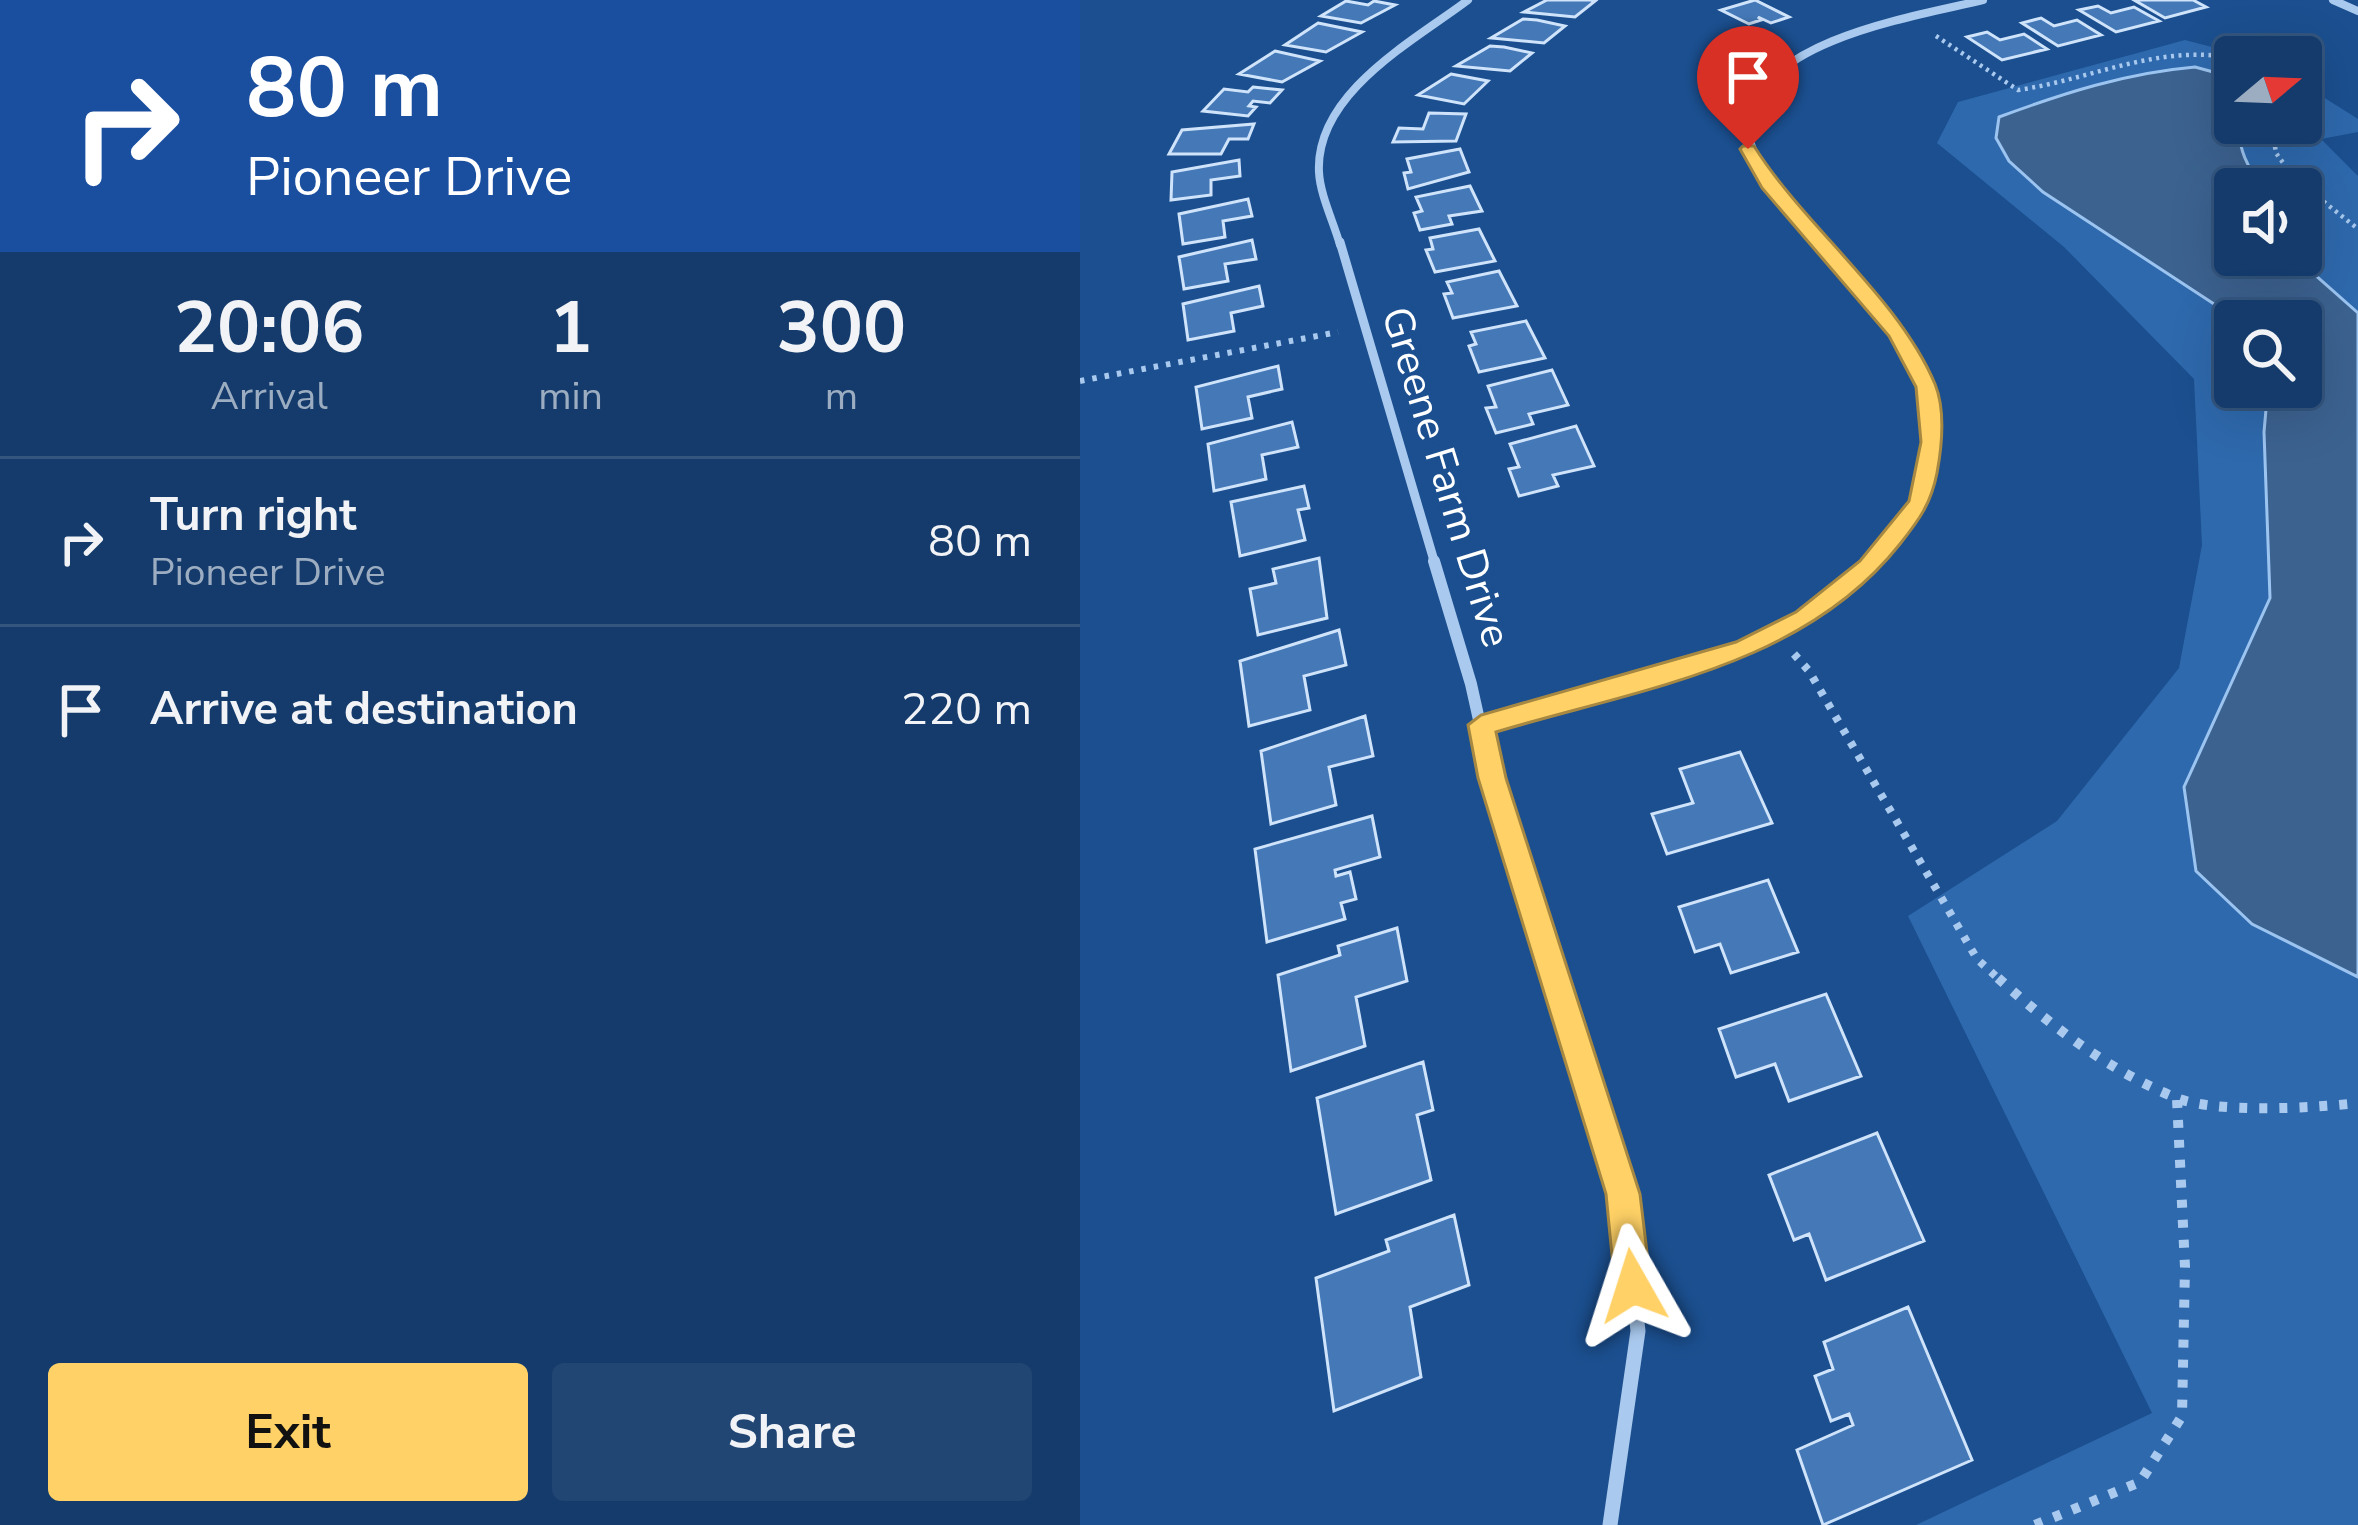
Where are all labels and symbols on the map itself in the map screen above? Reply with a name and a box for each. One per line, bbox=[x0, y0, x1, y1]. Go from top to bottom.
pin bbox=[1697, 26, 1799, 149]
north arrow bbox=[2214, 36, 2322, 144]
street label: Greene Farm Drive bbox=[1367, 300, 1525, 654]
position arrow bbox=[1570, 1223, 1696, 1349]

